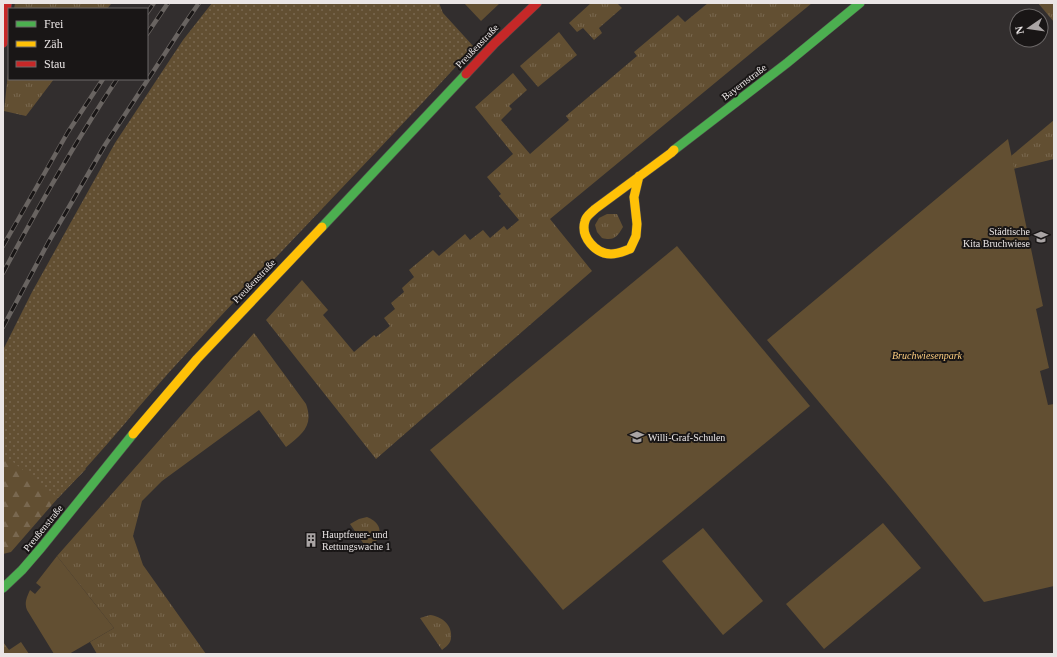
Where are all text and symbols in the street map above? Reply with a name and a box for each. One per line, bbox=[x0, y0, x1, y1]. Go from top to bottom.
legend bbox=[8, 8, 148, 80]
north arrow bbox=[1009, 8, 1049, 48]
text: Frei bbox=[44, 17, 64, 31]
street label: Preußenstraße bbox=[453, 21, 501, 70]
text: N bbox=[1013, 25, 1026, 35]
text: Zäh bbox=[44, 37, 63, 51]
text: Stau bbox=[44, 57, 65, 71]
street label: Bayernstraße bbox=[720, 61, 769, 102]
place label: Städtische Kita Bruchwiese bbox=[963, 226, 1031, 249]
school or university icon: Städtische Kita Bruchwiese bbox=[1033, 229, 1049, 245]
street label: Preußenstraße bbox=[230, 256, 278, 305]
park label: Bruchwiesenpark bbox=[892, 350, 963, 361]
school or university icon: Willi-Graf-Schulen bbox=[629, 429, 645, 445]
place label: Willi-Graf-Schulen bbox=[648, 432, 725, 443]
street label: Preußenstraße bbox=[21, 502, 65, 553]
place label: Hauptfeuer- und Rettungswache 1 bbox=[322, 529, 391, 552]
building icon: Hauptfeuer- und Rettungswache 1 bbox=[303, 532, 319, 548]

